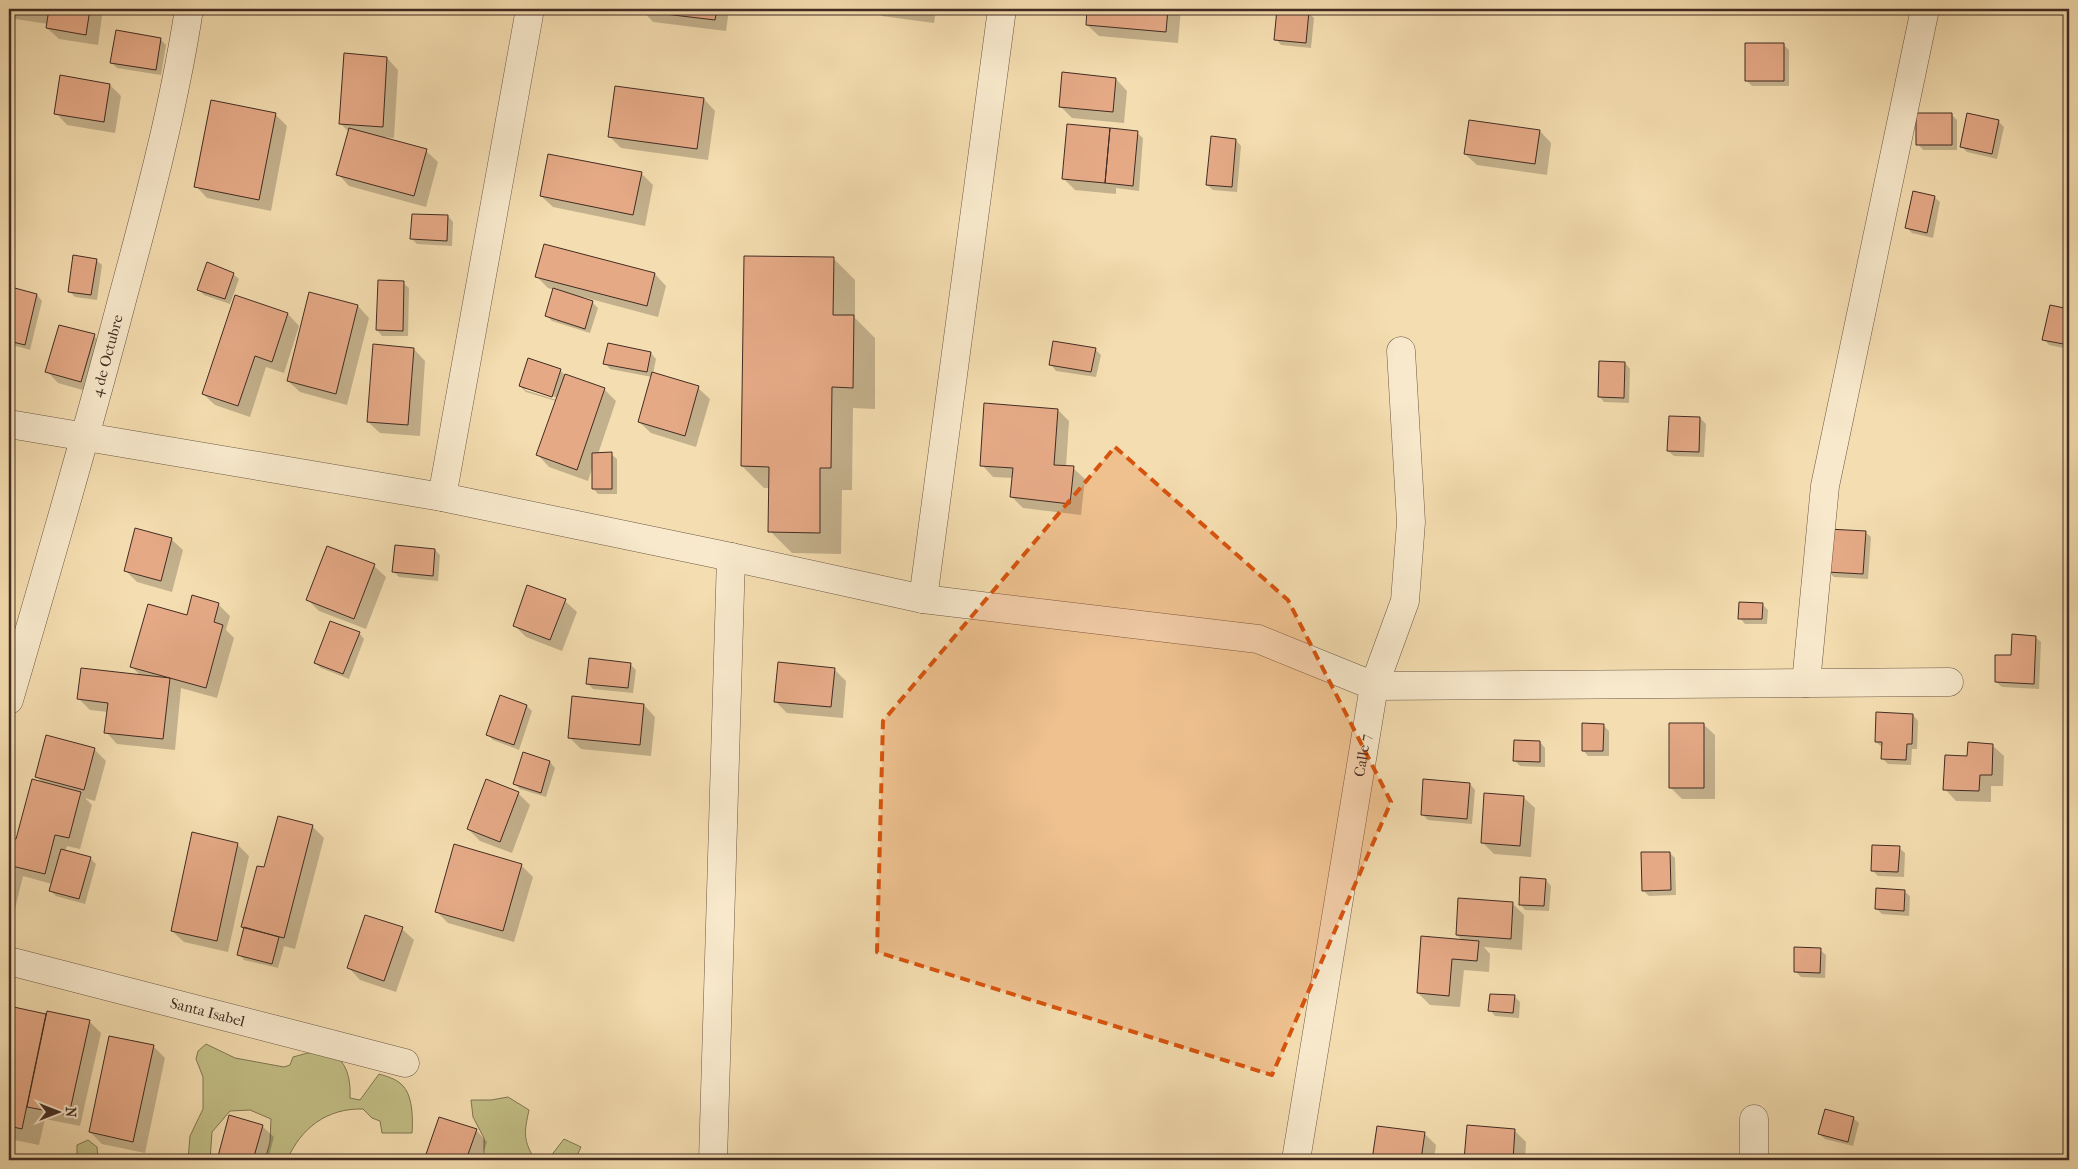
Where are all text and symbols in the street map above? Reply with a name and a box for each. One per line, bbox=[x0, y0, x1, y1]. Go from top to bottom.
street label: 4 de Octubre bbox=[87, 312, 127, 399]
street label: Calle 7 bbox=[1350, 733, 1375, 778]
street label: Santa Isabel bbox=[168, 994, 247, 1030]
north arrow bbox=[32, 1086, 82, 1136]
text: N bbox=[62, 1107, 79, 1118]

